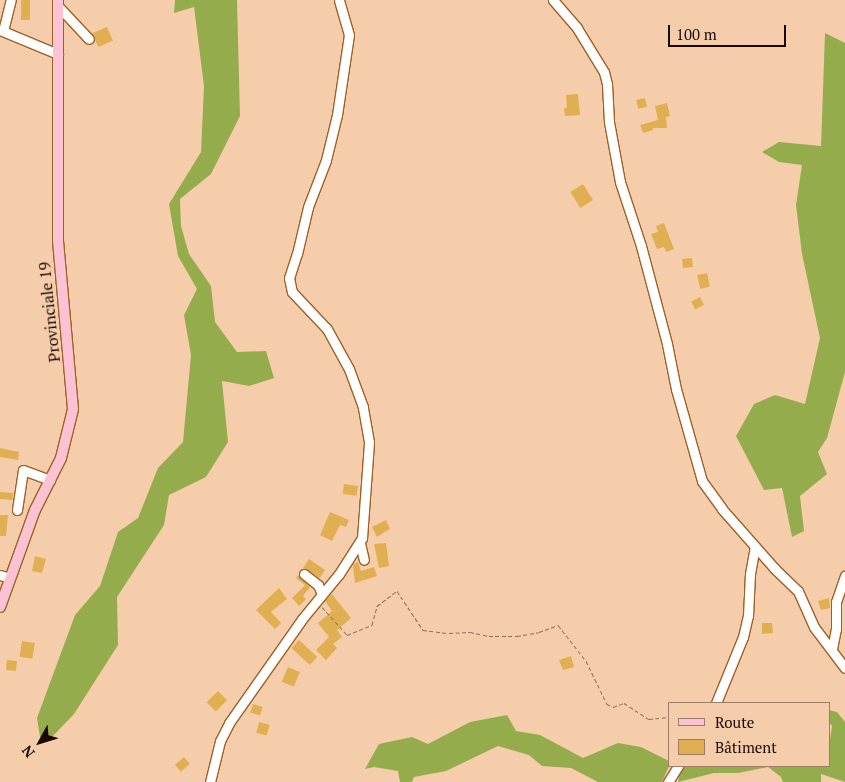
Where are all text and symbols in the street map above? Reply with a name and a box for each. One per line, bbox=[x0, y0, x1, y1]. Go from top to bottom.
scale bar bbox=[670, 15, 788, 47]
text: 100 m bbox=[676, 24, 717, 44]
street label: Provinciale 19 bbox=[34, 261, 64, 363]
legend bbox=[668, 702, 830, 767]
text: Route bbox=[715, 712, 754, 732]
north arrow bbox=[15, 717, 65, 767]
text: Bâtiment bbox=[715, 737, 777, 757]
text: N bbox=[17, 742, 39, 762]

